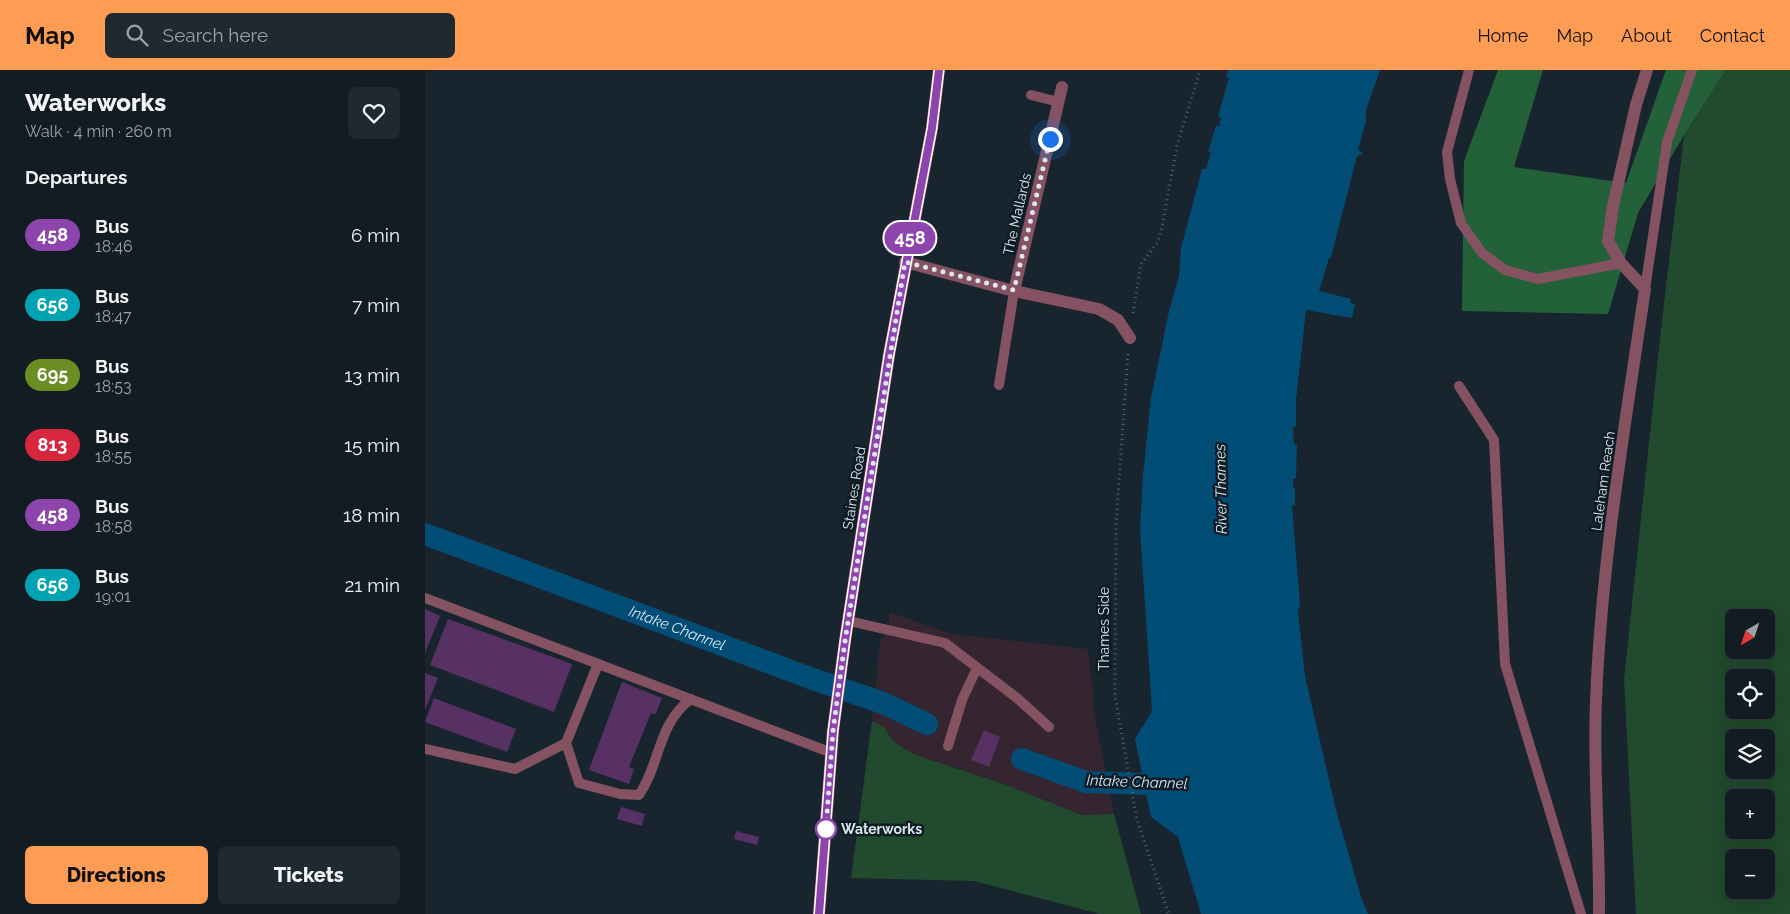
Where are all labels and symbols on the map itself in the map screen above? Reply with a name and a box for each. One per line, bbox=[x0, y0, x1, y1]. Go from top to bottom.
your location bbox=[1038, 127, 1063, 152]
street label: The Mallards bbox=[1000, 171, 1034, 257]
line badge: 458 bbox=[881, 222, 939, 254]
street label: Laleham Reach bbox=[1588, 430, 1618, 532]
water label: River Thames bbox=[1211, 444, 1231, 534]
street label: Staines Road bbox=[840, 445, 868, 531]
street label: Thames Side bbox=[1096, 587, 1112, 671]
water label: Intake Channel bbox=[626, 602, 728, 654]
north arrow bbox=[1725, 609, 1775, 659]
water label: Intake Channel bbox=[1086, 771, 1188, 793]
marker: Waterworks bbox=[815, 818, 837, 840]
place label: Waterworks bbox=[841, 821, 922, 837]

